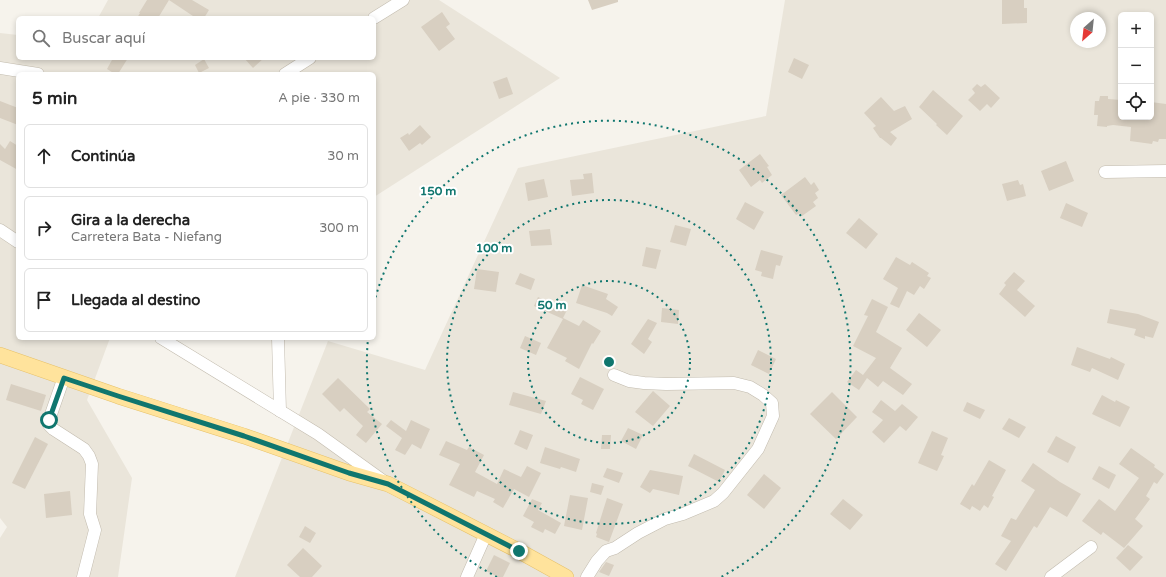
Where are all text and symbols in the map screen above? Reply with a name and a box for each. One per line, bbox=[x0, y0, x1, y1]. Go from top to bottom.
north arrow bbox=[1070, 12, 1106, 48]
map controls bbox=[1118, 12, 1154, 120]
button: + bbox=[1118, 12, 1154, 48]
search box bbox=[16, 16, 376, 60]
icon: search bbox=[30, 27, 52, 49]
text: Buscar aquí bbox=[62, 29, 145, 47]
button: − bbox=[1118, 48, 1154, 84]
button: locate bbox=[1118, 84, 1154, 120]
text: 5 min bbox=[32, 88, 77, 109]
text: A pie · 330 m bbox=[278, 90, 360, 106]
icon: ahead bbox=[33, 145, 55, 167]
text: Continúa bbox=[71, 147, 135, 165]
text: 30 m bbox=[327, 148, 359, 164]
text: 150 m bbox=[420, 184, 456, 198]
text: Gira a la derecha bbox=[71, 211, 190, 229]
icon: right bbox=[33, 217, 55, 239]
text: 300 m bbox=[319, 220, 359, 236]
text: Carretera Bata - Niefang bbox=[71, 229, 222, 245]
text: 100 m bbox=[476, 241, 512, 255]
icon: arrive bbox=[33, 289, 55, 311]
text: Llegada al destino bbox=[71, 291, 200, 309]
text: 50 m bbox=[537, 298, 567, 312]
centre of rings bbox=[602, 355, 616, 369]
route start bbox=[40, 411, 58, 429]
route end bbox=[510, 542, 528, 560]

